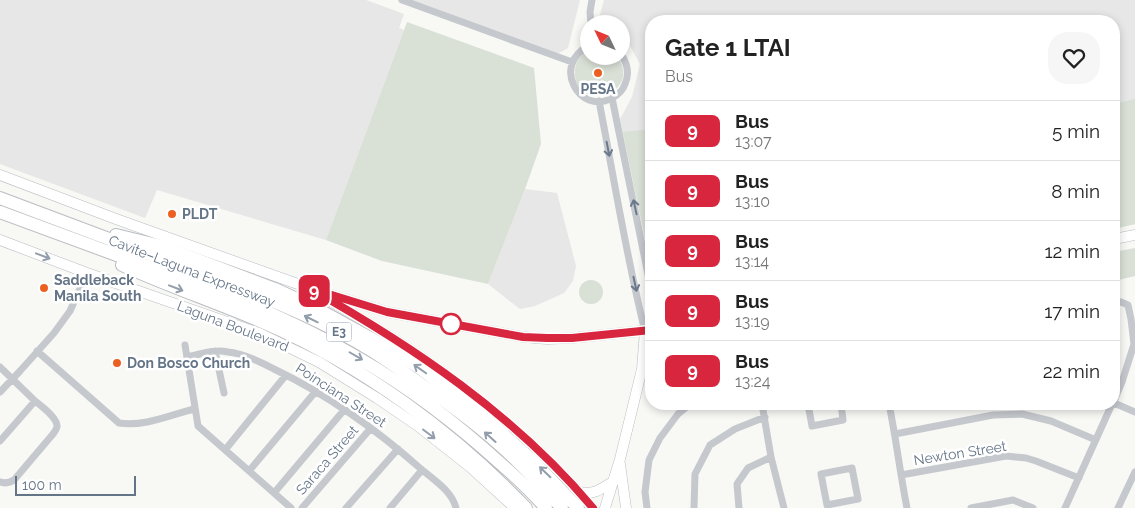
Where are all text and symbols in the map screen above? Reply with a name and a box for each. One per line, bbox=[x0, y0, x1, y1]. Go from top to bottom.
north arrow bbox=[580, 15, 630, 65]
map controls bbox=[580, 15, 630, 65]
button: heart bbox=[1048, 32, 1100, 84]
text: Gate 1 LTAI bbox=[665, 33, 791, 62]
marker: PESA bbox=[592, 67, 604, 79]
text: Bus bbox=[665, 67, 693, 86]
place label: PESA bbox=[581, 81, 616, 97]
text: Bus bbox=[735, 110, 769, 132]
text: 9 bbox=[687, 120, 698, 141]
text: 5 min bbox=[1052, 120, 1100, 142]
text: 13:07 bbox=[735, 132, 772, 151]
one-way arrow bbox=[604, 141, 613, 157]
text: Bus bbox=[735, 170, 769, 192]
text: 9 bbox=[687, 180, 698, 201]
text: 8 min bbox=[1051, 180, 1100, 202]
text: 13:10 bbox=[735, 192, 770, 211]
one-way arrow bbox=[630, 200, 639, 216]
place label: PLDT bbox=[182, 206, 218, 222]
marker: PLDT bbox=[166, 208, 178, 220]
text: Bus bbox=[735, 230, 769, 252]
street label: Cavite–Laguna Expressway bbox=[106, 232, 278, 310]
text: 9 bbox=[687, 240, 698, 261]
text: 12 min bbox=[1044, 240, 1100, 262]
one-way arrow bbox=[35, 252, 50, 261]
text: 13:14 bbox=[735, 252, 769, 271]
place label: Saddleback Manila South bbox=[54, 272, 141, 304]
line badge: 9 bbox=[298, 275, 330, 307]
one-way arrow bbox=[630, 276, 640, 292]
text: 9 bbox=[309, 280, 319, 301]
marker: Saddleback Manila South bbox=[38, 282, 50, 294]
one-way arrow bbox=[168, 284, 183, 293]
text: Bus bbox=[735, 290, 769, 312]
street label: Laguna Boulevard bbox=[175, 297, 291, 355]
text: 9 bbox=[687, 300, 698, 321]
text: 17 min bbox=[1044, 300, 1100, 322]
text: 13:19 bbox=[735, 312, 770, 331]
one-way arrow bbox=[304, 313, 319, 323]
unlabelled marker bbox=[440, 313, 462, 335]
road number: E3 bbox=[326, 322, 352, 342]
text: Bus bbox=[735, 350, 769, 372]
one-way arrow bbox=[348, 352, 363, 362]
place label: Don Bosco Church bbox=[127, 355, 250, 371]
marker: Don Bosco Church bbox=[111, 357, 123, 369]
street label: Poinciana Street bbox=[293, 360, 389, 430]
text: 9 bbox=[687, 360, 698, 381]
text: 22 min bbox=[1043, 360, 1100, 382]
one-way arrow bbox=[413, 364, 427, 374]
text: 13:24 bbox=[735, 372, 770, 391]
street label: Saraca Street bbox=[293, 422, 362, 498]
one-way arrow bbox=[422, 429, 436, 439]
one-way arrow bbox=[484, 431, 497, 443]
street label: Newton Street bbox=[913, 438, 1008, 468]
one-way arrow bbox=[539, 467, 551, 479]
scale bar bbox=[15, 473, 136, 496]
text: 100 m bbox=[22, 477, 62, 493]

